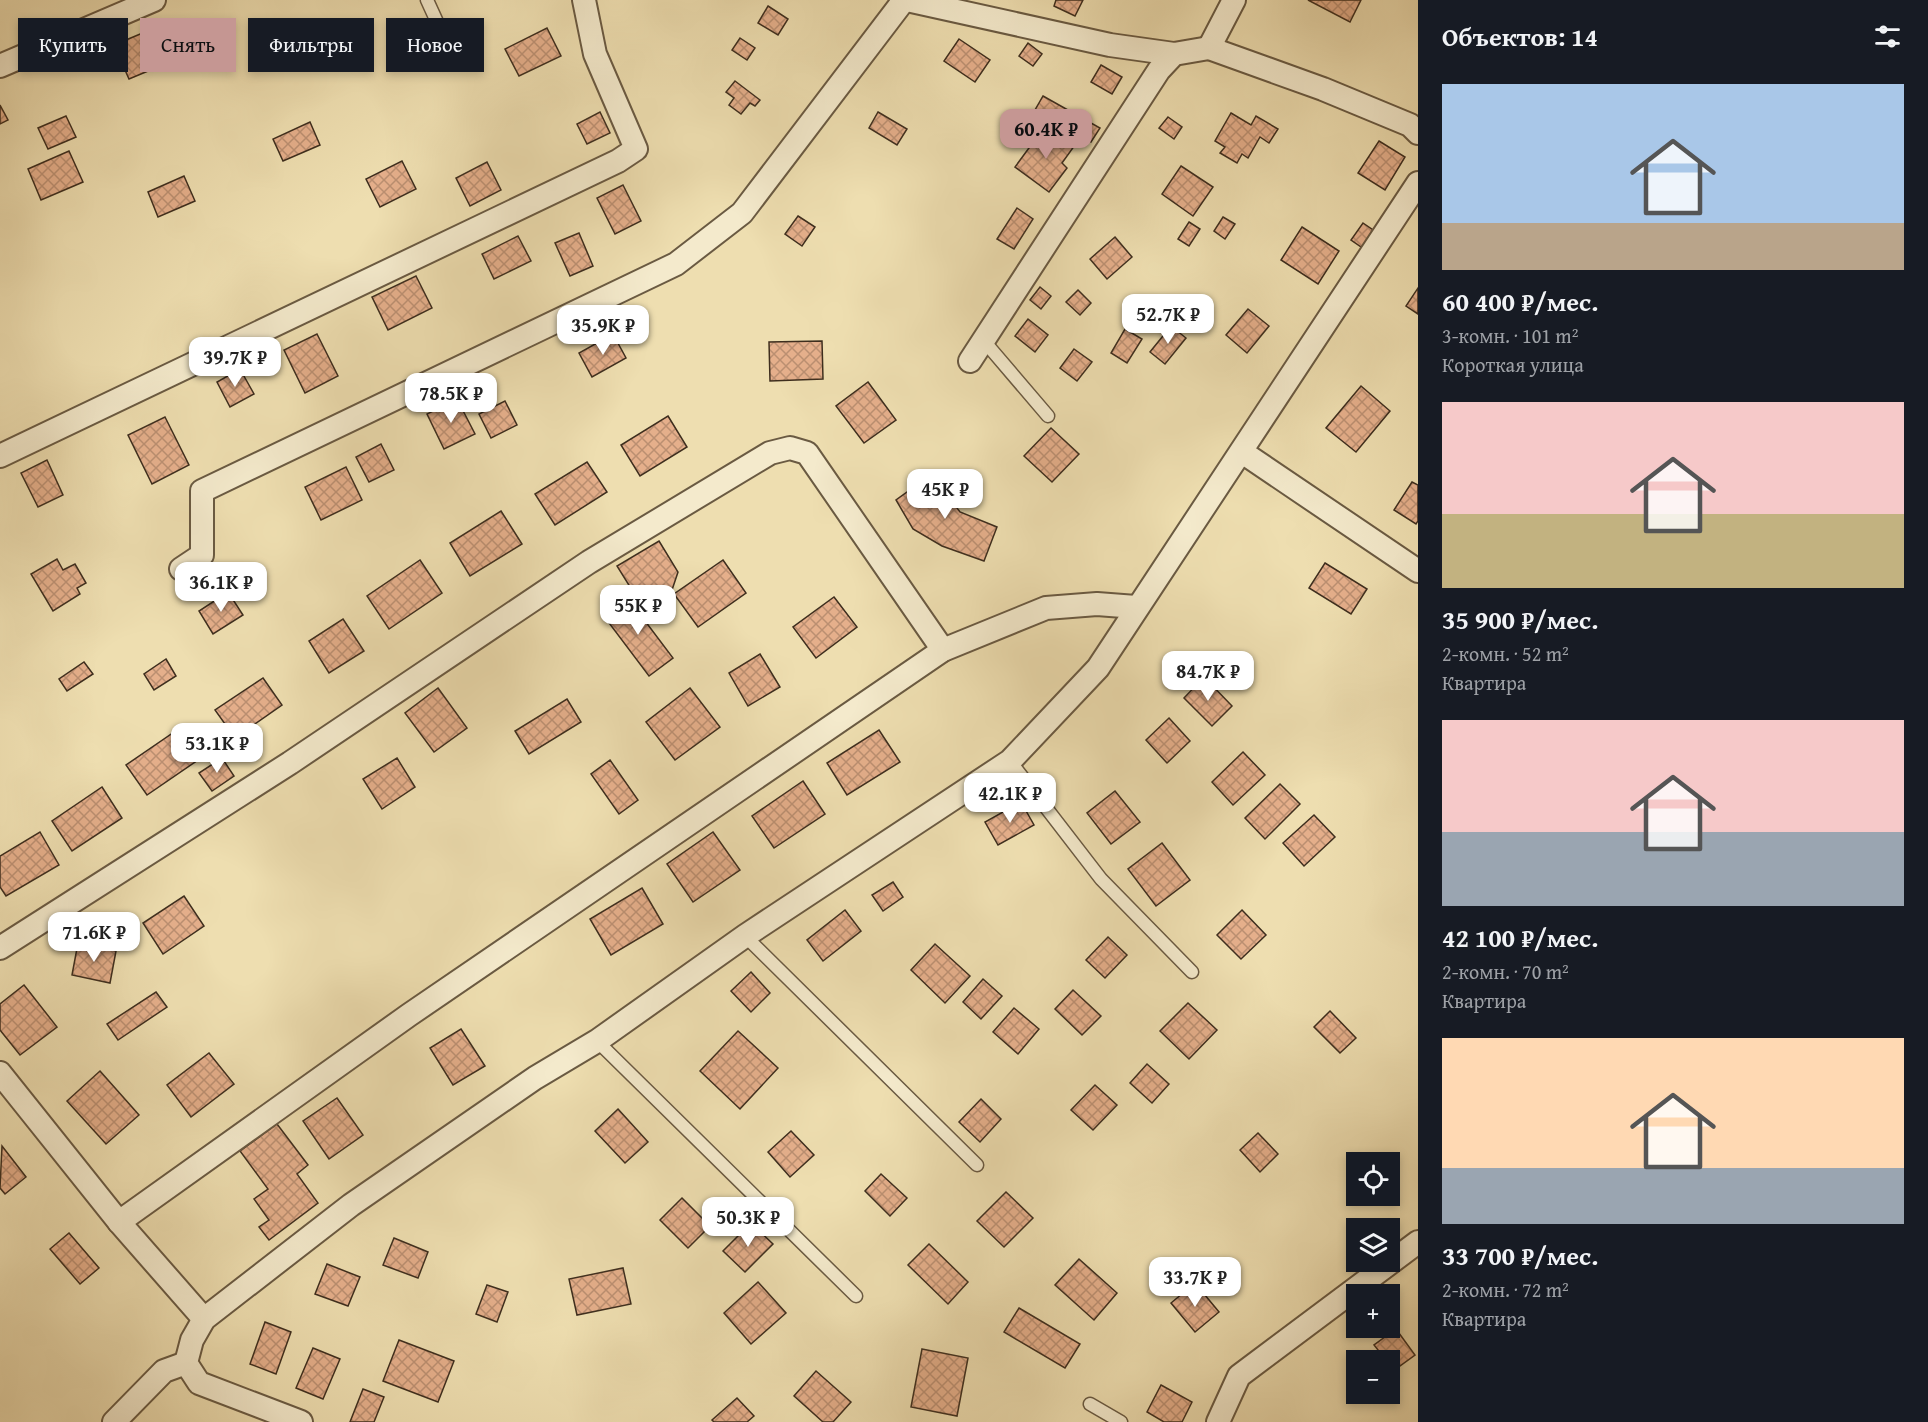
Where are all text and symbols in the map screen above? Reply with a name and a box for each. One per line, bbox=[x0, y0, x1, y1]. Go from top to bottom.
text: Объектов: 14 bbox=[1442, 17, 1598, 56]
chip: Купить bbox=[18, 18, 128, 72]
chip: Снять bbox=[140, 18, 236, 72]
chip: Фильтры bbox=[248, 18, 374, 72]
chip: Новое bbox=[386, 18, 484, 72]
icon: filters bbox=[1871, 20, 1904, 53]
pin: 60.4K ₽ bbox=[991, 109, 1101, 160]
text: 60.4K ₽ bbox=[1014, 114, 1078, 143]
icon: home bbox=[1619, 123, 1727, 231]
text: 60 400 ₽/мес. bbox=[1442, 282, 1598, 321]
pin: 52.7K ₽ bbox=[1113, 294, 1223, 345]
text: 52.7K ₽ bbox=[1136, 299, 1200, 328]
pin: 35.9K ₽ bbox=[548, 305, 658, 356]
text: 35.9K ₽ bbox=[571, 310, 635, 339]
text: 3-комн. · 101 m² bbox=[1442, 321, 1578, 350]
pin: 39.7K ₽ bbox=[180, 337, 290, 388]
text: 39.7K ₽ bbox=[203, 342, 267, 371]
text: Короткая улица bbox=[1442, 350, 1584, 379]
pin: 78.5K ₽ bbox=[396, 373, 506, 424]
text: 78.5K ₽ bbox=[419, 378, 483, 407]
icon: home bbox=[1619, 441, 1727, 549]
pin: 45K ₽ bbox=[903, 469, 987, 520]
text: 45K ₽ bbox=[921, 474, 969, 503]
pin: 36.1K ₽ bbox=[166, 562, 276, 613]
text: 36.1K ₽ bbox=[189, 567, 253, 596]
pin: 55K ₽ bbox=[596, 585, 680, 636]
text: 55K ₽ bbox=[614, 590, 662, 619]
text: 35 900 ₽/мес. bbox=[1442, 600, 1598, 639]
text: 2-комн. · 52 m² bbox=[1442, 639, 1569, 668]
pin: 84.7K ₽ bbox=[1153, 651, 1263, 702]
text: 84.7K ₽ bbox=[1176, 656, 1240, 685]
text: Квартира bbox=[1442, 668, 1526, 697]
pin: 53.1K ₽ bbox=[162, 723, 272, 774]
text: 53.1K ₽ bbox=[185, 728, 249, 757]
icon: home bbox=[1619, 759, 1727, 867]
pin: 42.1K ₽ bbox=[955, 773, 1065, 824]
text: 42.1K ₽ bbox=[978, 778, 1042, 807]
pin: 71.6K ₽ bbox=[39, 912, 149, 963]
text: 71.6K ₽ bbox=[62, 917, 126, 946]
text: 42 100 ₽/мес. bbox=[1442, 918, 1598, 957]
text: 2-комн. · 70 m² bbox=[1442, 957, 1569, 986]
text: Квартира bbox=[1442, 986, 1526, 1015]
icon: home bbox=[1619, 1077, 1727, 1185]
map controls bbox=[1346, 1152, 1400, 1404]
button: locate bbox=[1346, 1152, 1400, 1206]
pin: 50.3K ₽ bbox=[693, 1197, 803, 1248]
text: 50.3K ₽ bbox=[716, 1202, 780, 1231]
button: layers bbox=[1346, 1218, 1400, 1272]
text: 33 700 ₽/мес. bbox=[1442, 1236, 1598, 1275]
pin: 33.7K ₽ bbox=[1140, 1257, 1250, 1308]
text: 33.7K ₽ bbox=[1163, 1262, 1227, 1291]
text: 2-комн. · 72 m² bbox=[1442, 1275, 1569, 1304]
button: + bbox=[1346, 1284, 1400, 1338]
text: Квартира bbox=[1442, 1304, 1526, 1333]
button: − bbox=[1346, 1350, 1400, 1404]

